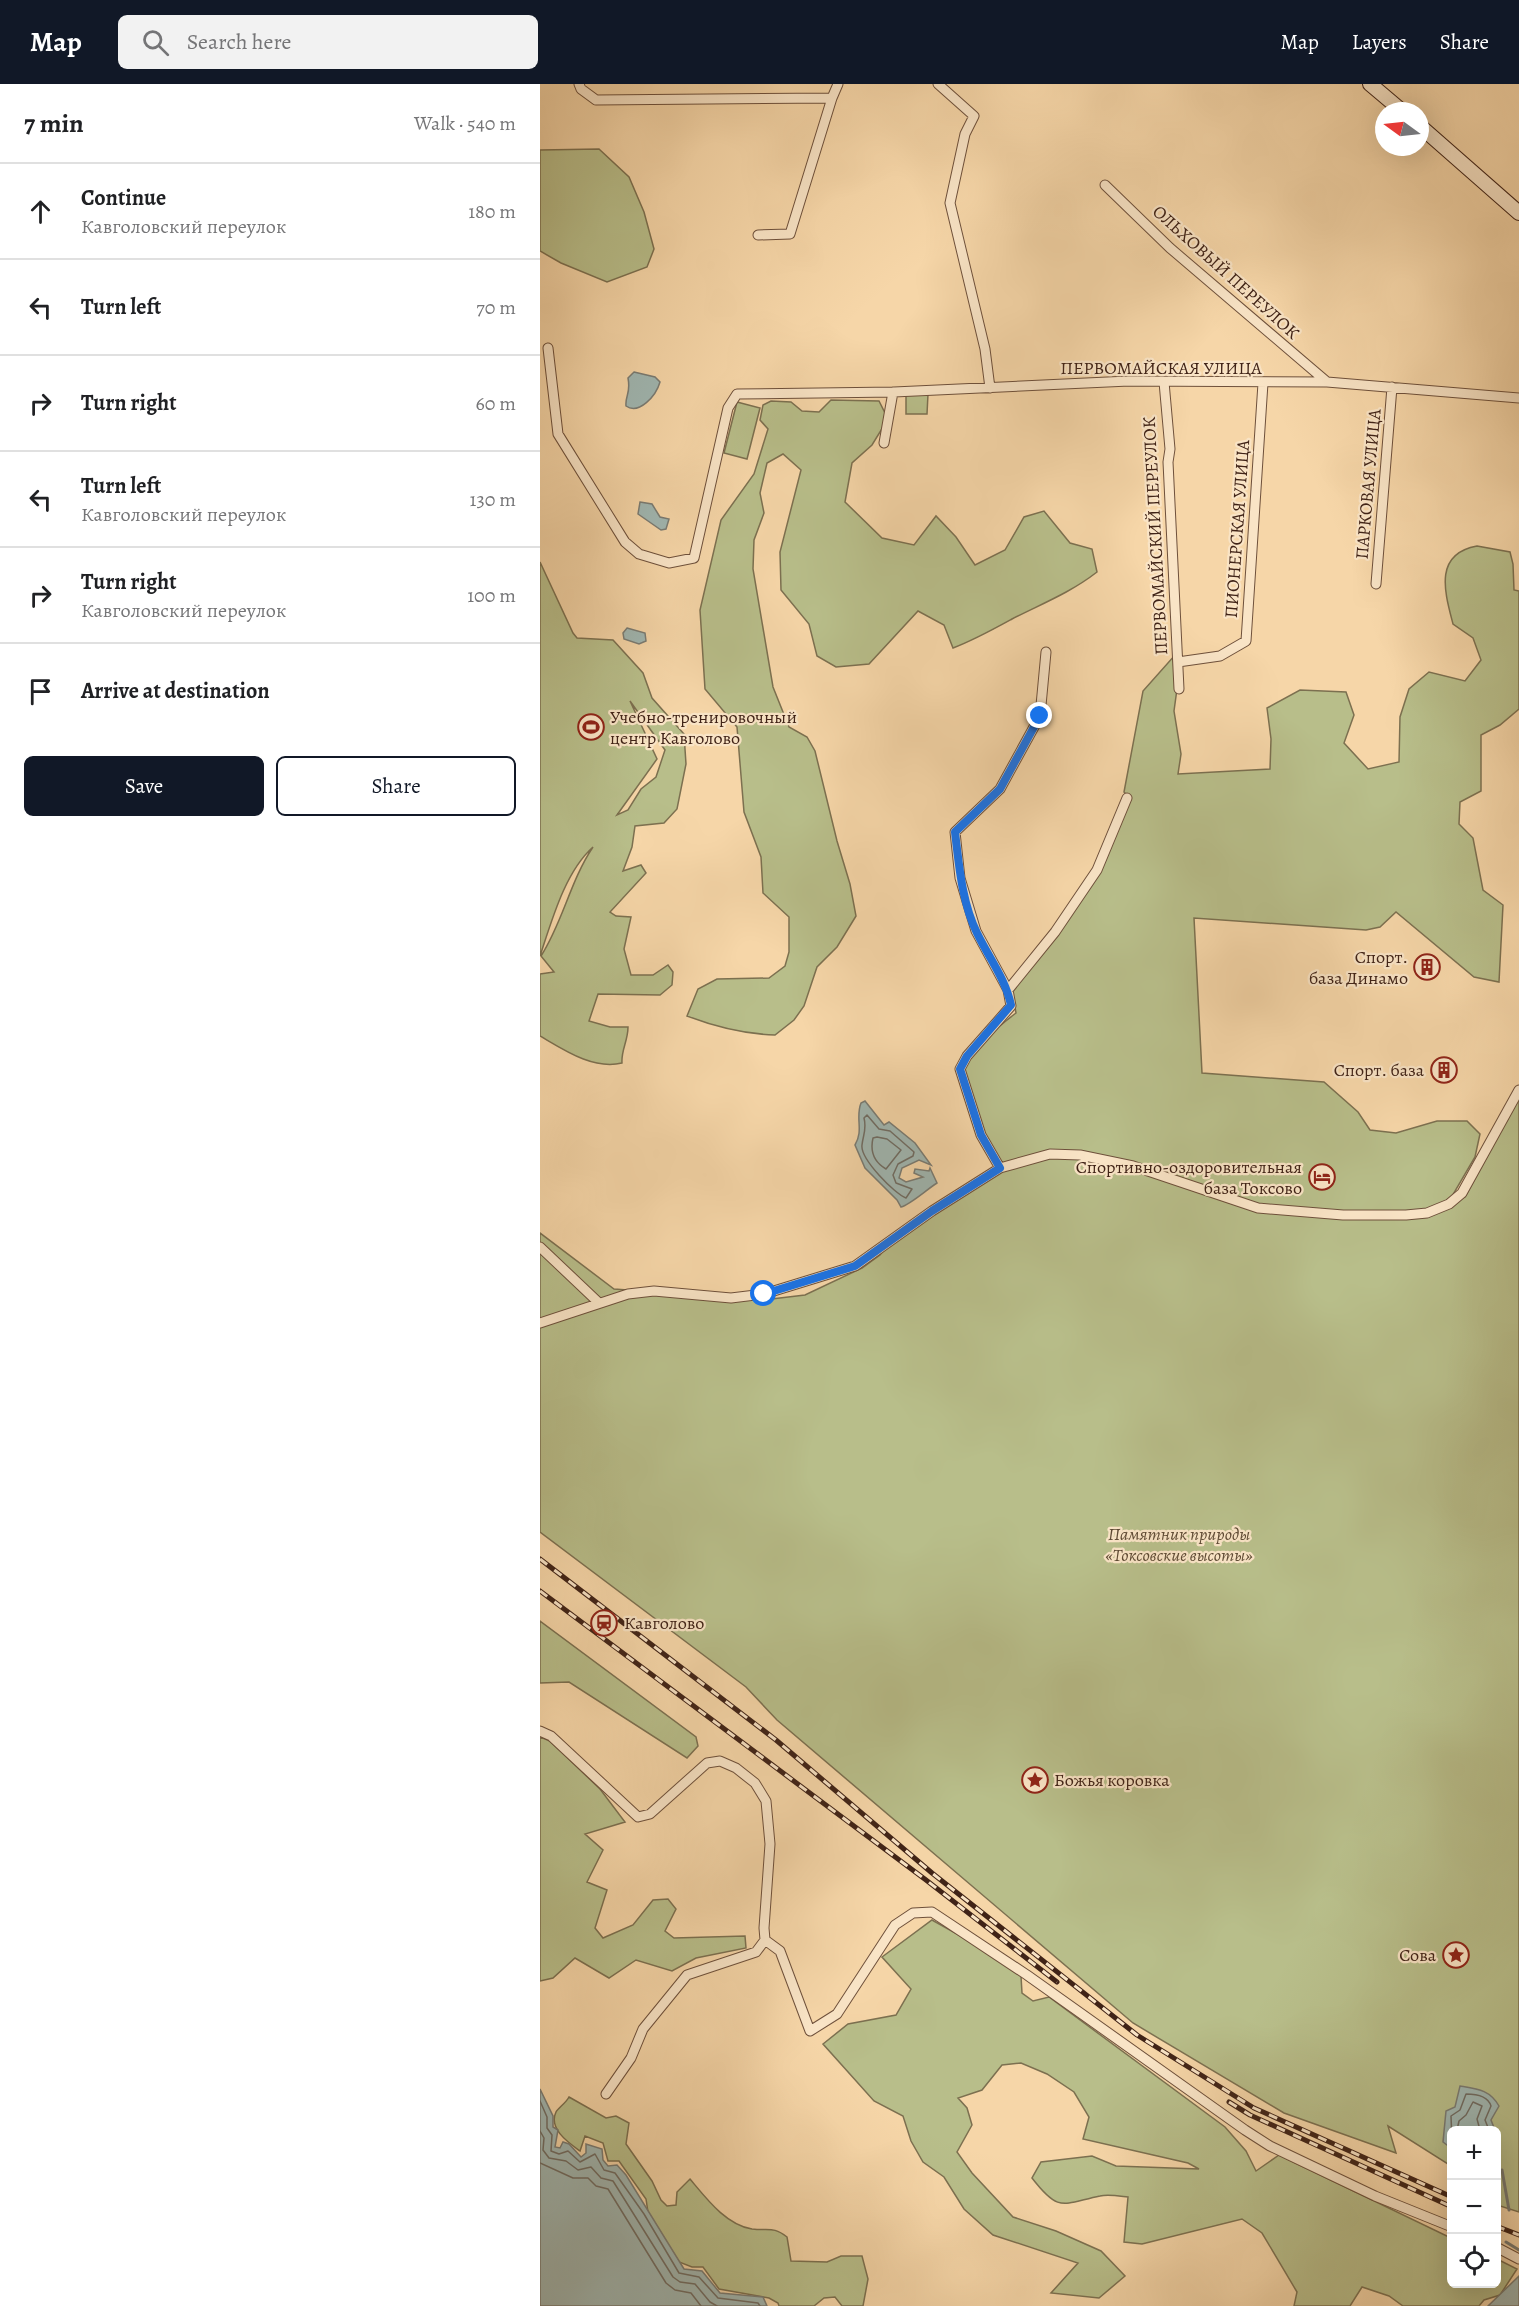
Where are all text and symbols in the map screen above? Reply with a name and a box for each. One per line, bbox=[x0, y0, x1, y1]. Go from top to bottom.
search box bbox=[118, 15, 538, 69]
text: Map bbox=[30, 23, 82, 61]
icon: search bbox=[139, 26, 172, 59]
text: Search here bbox=[187, 27, 291, 57]
text: Map bbox=[1280, 28, 1319, 56]
text: Layers bbox=[1352, 28, 1407, 56]
text: Share bbox=[1440, 28, 1489, 56]
north arrow bbox=[1375, 102, 1429, 156]
text: 7 min bbox=[24, 106, 84, 141]
text: Walk · 540 m bbox=[414, 110, 516, 137]
text: Continue bbox=[81, 183, 166, 213]
icon: ahead bbox=[24, 195, 57, 228]
text: 180 m bbox=[468, 198, 516, 225]
street label: ОЛЬХОВЫЙ ПЕРЕУЛОК bbox=[1147, 200, 1305, 345]
text: Кавголовский переулок bbox=[81, 213, 286, 240]
icon: left bbox=[24, 291, 57, 324]
text: Turn left bbox=[81, 292, 161, 322]
text: 70 m bbox=[476, 294, 516, 321]
street label: ПЕРВОМАЙСКАЯ УЛИЦА bbox=[1060, 356, 1262, 380]
icon: right bbox=[24, 387, 57, 420]
text: Turn right bbox=[81, 388, 177, 418]
text: 60 m bbox=[476, 390, 516, 417]
street label: ПАРКОВАЯ УЛИЦА bbox=[1349, 407, 1387, 560]
street label: ПЕРВОМАЙСКИЙ ПЕРЕУЛОК bbox=[1137, 416, 1173, 656]
street label: ПИОНЕРСКАЯ УЛИЦА bbox=[1219, 439, 1255, 619]
text: Turn left bbox=[81, 471, 161, 501]
icon: left bbox=[24, 483, 57, 516]
text: 130 m bbox=[470, 486, 516, 513]
text: Кавголовский переулок bbox=[81, 501, 286, 528]
text: Turn right bbox=[81, 567, 177, 597]
icon: right bbox=[24, 579, 57, 612]
text: 100 m bbox=[467, 582, 516, 609]
text: Кавголовский переулок bbox=[81, 597, 286, 624]
icon: arrive bbox=[24, 675, 57, 708]
text: Arrive at destination bbox=[81, 676, 270, 706]
route end bbox=[1026, 702, 1052, 728]
place label: Учебно-тренировочный центр Кавголово bbox=[610, 705, 797, 750]
sports icon: Учебно-тренировочный центр Кавголово bbox=[576, 712, 606, 742]
button: Save bbox=[24, 756, 264, 816]
button: Share bbox=[276, 756, 516, 816]
place label: Спорт. база Динамо bbox=[1309, 945, 1408, 990]
building icon: Спорт. база Динамо bbox=[1412, 952, 1442, 982]
building icon: Спорт. база bbox=[1429, 1055, 1459, 1085]
place label: Спорт. база bbox=[1334, 1058, 1425, 1082]
place label: Спортивно-оздоровительная база Токсово bbox=[1076, 1155, 1302, 1200]
hotel icon: Спортивно-оздоровительная база Токсово bbox=[1307, 1162, 1337, 1192]
route start bbox=[750, 1280, 776, 1306]
park label: Памятник природы «Токсовские высоты» bbox=[1105, 1522, 1253, 1567]
station icon: Кавголово bbox=[589, 1608, 619, 1638]
place label: Кавголово bbox=[624, 1611, 704, 1635]
place icon: Божья коровка bbox=[1020, 1765, 1050, 1795]
place label: Божья коровка bbox=[1054, 1768, 1170, 1792]
place icon: Сова bbox=[1441, 1940, 1471, 1970]
place label: Сова bbox=[1399, 1943, 1437, 1967]
map controls bbox=[1447, 2126, 1501, 2288]
button: + bbox=[1447, 2126, 1501, 2180]
button: − bbox=[1447, 2180, 1501, 2234]
button: locate bbox=[1447, 2234, 1501, 2288]

